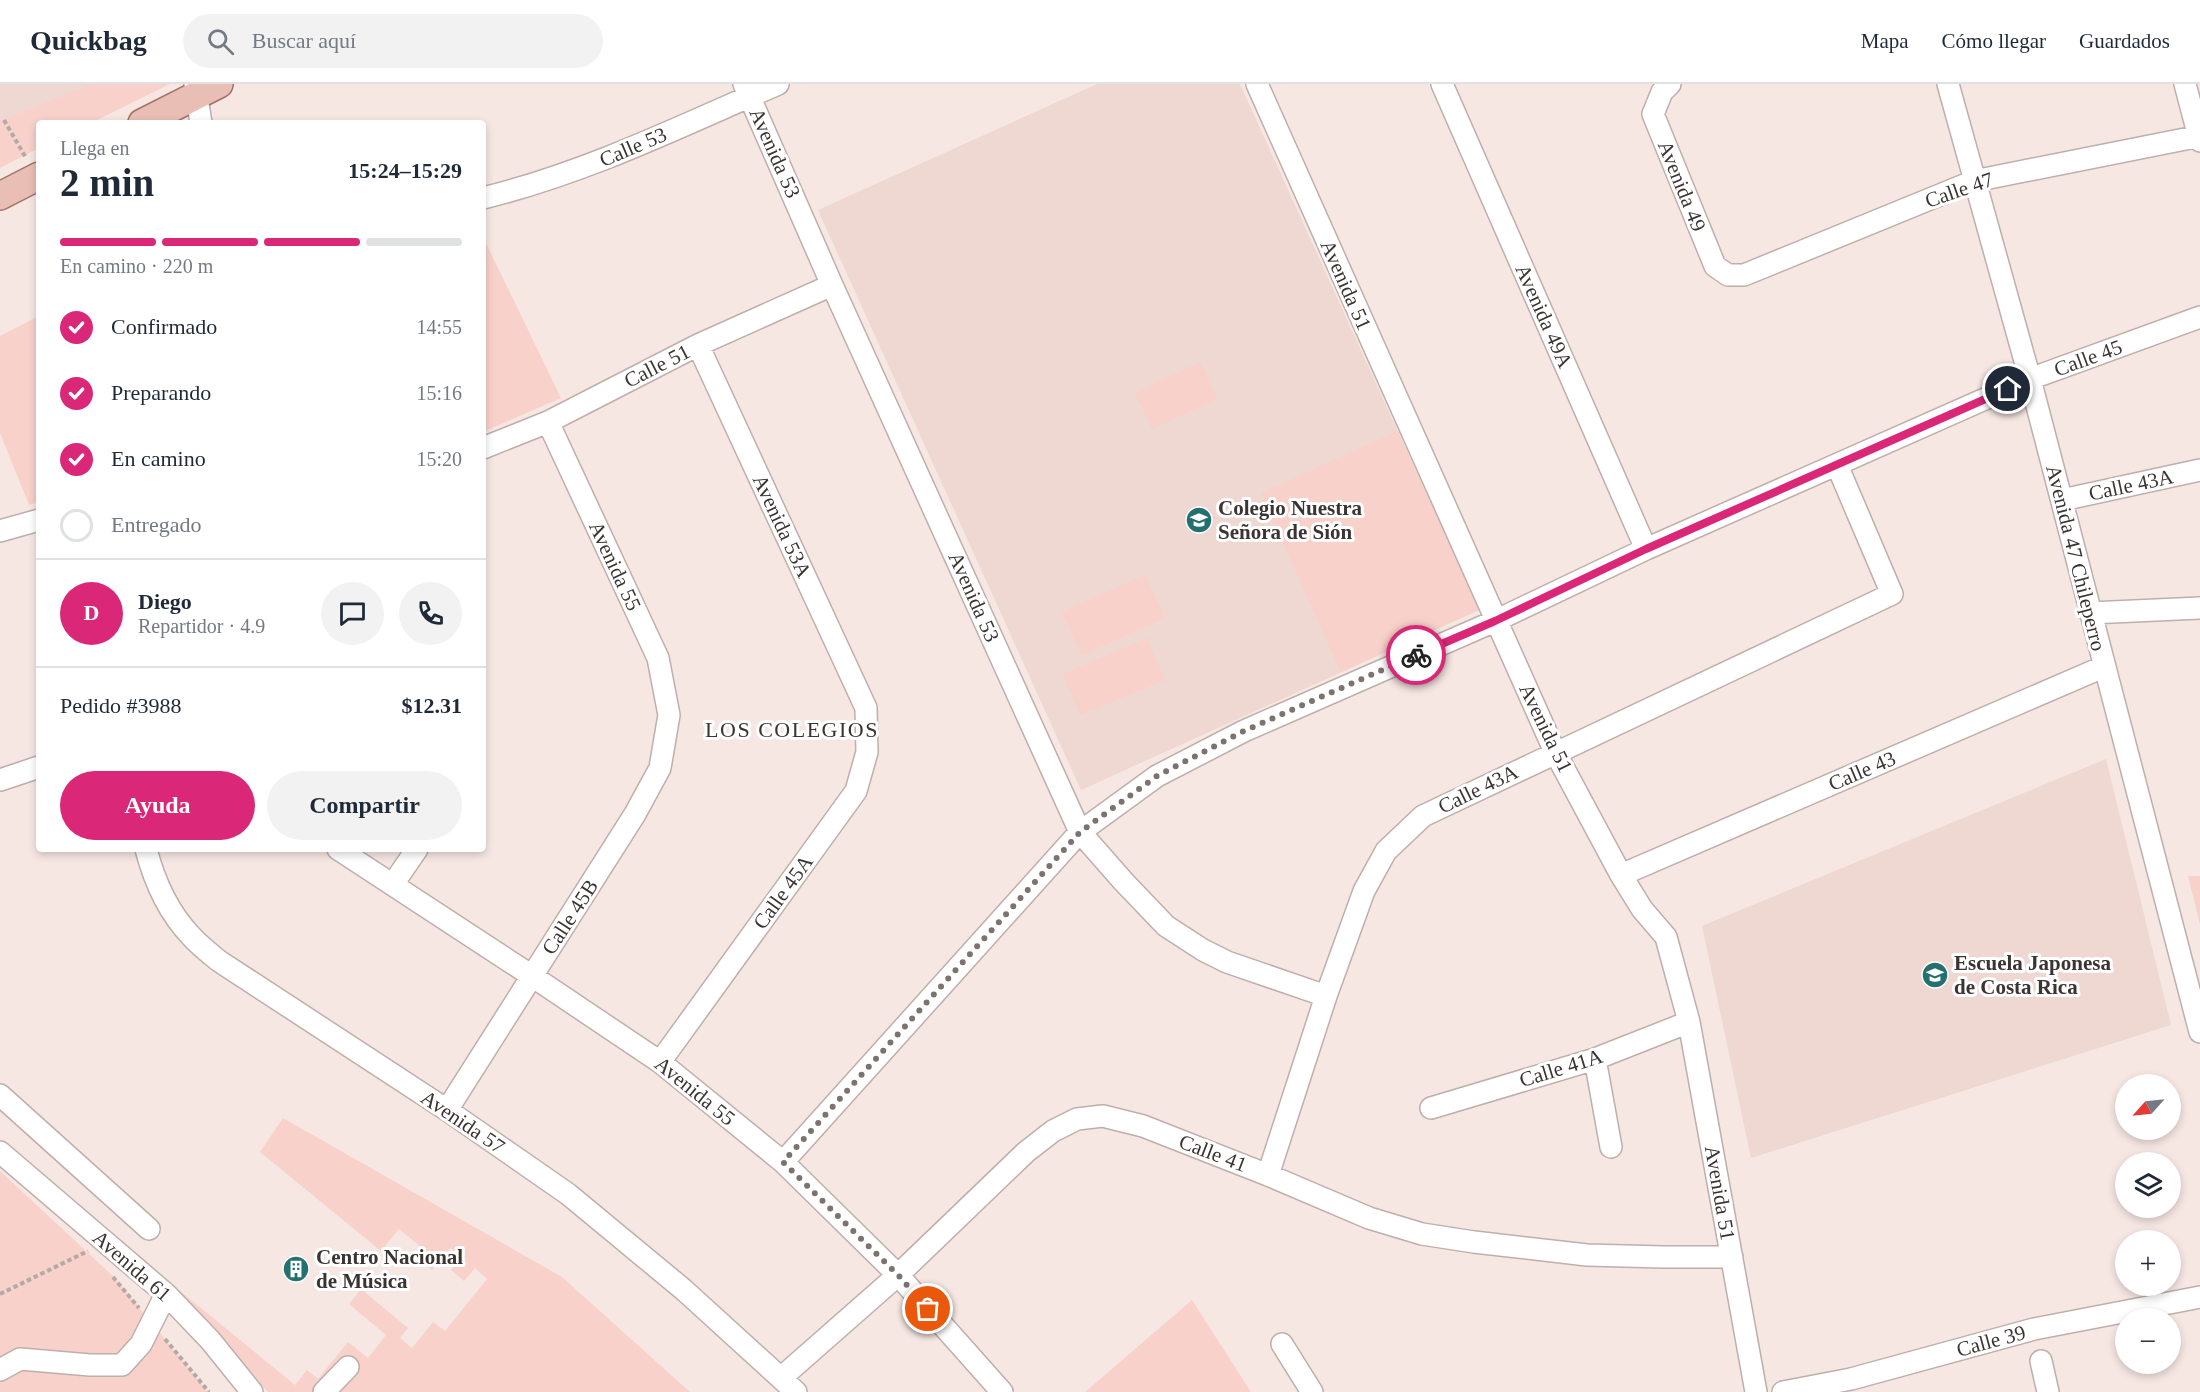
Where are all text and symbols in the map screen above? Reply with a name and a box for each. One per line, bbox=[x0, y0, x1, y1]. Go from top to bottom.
search box bbox=[183, 14, 603, 68]
text: Quickbag bbox=[30, 25, 147, 56]
icon: search bbox=[204, 25, 237, 58]
text: Buscar aquí bbox=[252, 28, 356, 53]
text: Mapa bbox=[1861, 29, 1909, 53]
text: Cómo llegar bbox=[1942, 29, 2046, 53]
text: Guardados bbox=[2079, 29, 2170, 53]
street label: Avenida 53 bbox=[745, 104, 805, 202]
street label: Calle 53 bbox=[596, 122, 670, 172]
text: Llega en bbox=[60, 137, 129, 159]
street label: Avenida 49 bbox=[1653, 137, 1711, 235]
text: 15:24–15:29 bbox=[348, 158, 462, 183]
text: 2 min bbox=[60, 161, 154, 204]
street label: Calle 47 bbox=[1922, 167, 1996, 213]
street label: Avenida 51 bbox=[1316, 236, 1376, 334]
text: En camino · 220 m bbox=[60, 255, 213, 277]
street label: Avenida 49A bbox=[1510, 260, 1578, 372]
icon: check bbox=[60, 311, 93, 344]
text: Confirmado bbox=[111, 314, 217, 339]
text: 14:55 bbox=[416, 316, 462, 338]
street label: Calle 45 bbox=[2051, 335, 2125, 381]
street label: Calle 51 bbox=[620, 339, 694, 393]
pin bbox=[1982, 363, 2033, 414]
icon: home bbox=[1991, 372, 2024, 405]
icon: check bbox=[60, 377, 93, 410]
text: Preparando bbox=[111, 380, 211, 405]
text: 15:16 bbox=[416, 382, 462, 404]
icon: check bbox=[60, 443, 93, 476]
text: En camino bbox=[111, 446, 206, 471]
text: 15:20 bbox=[416, 448, 462, 470]
street label: Avenida 47 Chileperro bbox=[2041, 462, 2111, 654]
street label: Calle 43A bbox=[2087, 464, 2176, 506]
street label: Avenida 53A bbox=[748, 471, 817, 582]
place label: Colegio Nuestra Señora de Sión bbox=[1218, 496, 1363, 544]
school or university icon: Colegio Nuestra Señora de Sión bbox=[1184, 505, 1214, 535]
text: Entregado bbox=[111, 512, 201, 537]
street label: Avenida 55 bbox=[584, 517, 646, 615]
street label: Avenida 53 bbox=[944, 548, 1004, 646]
button: chat bbox=[321, 582, 384, 645]
button: phone bbox=[399, 582, 462, 645]
text: Diego bbox=[138, 589, 192, 614]
text: D bbox=[84, 600, 99, 625]
text: Repartidor · 4.9 bbox=[138, 615, 265, 637]
courier bbox=[1386, 625, 1446, 685]
icon: bike bbox=[1400, 639, 1433, 672]
street label: Avenida 51 bbox=[1514, 680, 1578, 776]
text: Pedido #3988 bbox=[60, 693, 182, 718]
text: $12.31 bbox=[402, 693, 462, 718]
district label: LOS COLEGIOS bbox=[705, 717, 879, 742]
street label: Calle 43 bbox=[1825, 746, 1899, 796]
street label: Calle 43A bbox=[1434, 759, 1523, 819]
button: Ayuda bbox=[60, 771, 255, 840]
button: Compartir bbox=[267, 771, 462, 840]
street label: Calle 45A bbox=[748, 850, 818, 934]
street label: Calle 45B bbox=[537, 875, 603, 959]
place label: Escuela Japonesa de Costa Rica bbox=[1954, 951, 2111, 999]
school or university icon: Escuela Japonesa de Costa Rica bbox=[1920, 960, 1950, 990]
street label: Calle 41A bbox=[1516, 1044, 1606, 1092]
street label: Avenida 55 bbox=[650, 1052, 740, 1130]
north arrow bbox=[2115, 1074, 2181, 1140]
map controls bbox=[2115, 1074, 2181, 1374]
street label: Avenida 57 bbox=[417, 1085, 509, 1159]
street label: Calle 41 bbox=[1176, 1129, 1250, 1177]
street label: Avenida 51 bbox=[1700, 1144, 1740, 1242]
button: layers bbox=[2115, 1152, 2181, 1218]
street label: Avenida 61 bbox=[88, 1226, 176, 1306]
button: + bbox=[2115, 1230, 2181, 1296]
place label: Centro Nacional de Música bbox=[316, 1245, 463, 1293]
building icon: Centro Nacional de Música bbox=[281, 1254, 311, 1284]
pin bbox=[902, 1283, 953, 1334]
icon: bag bbox=[911, 1292, 944, 1325]
button: − bbox=[2115, 1308, 2181, 1374]
street label: Calle 39 bbox=[1954, 1320, 2028, 1362]

